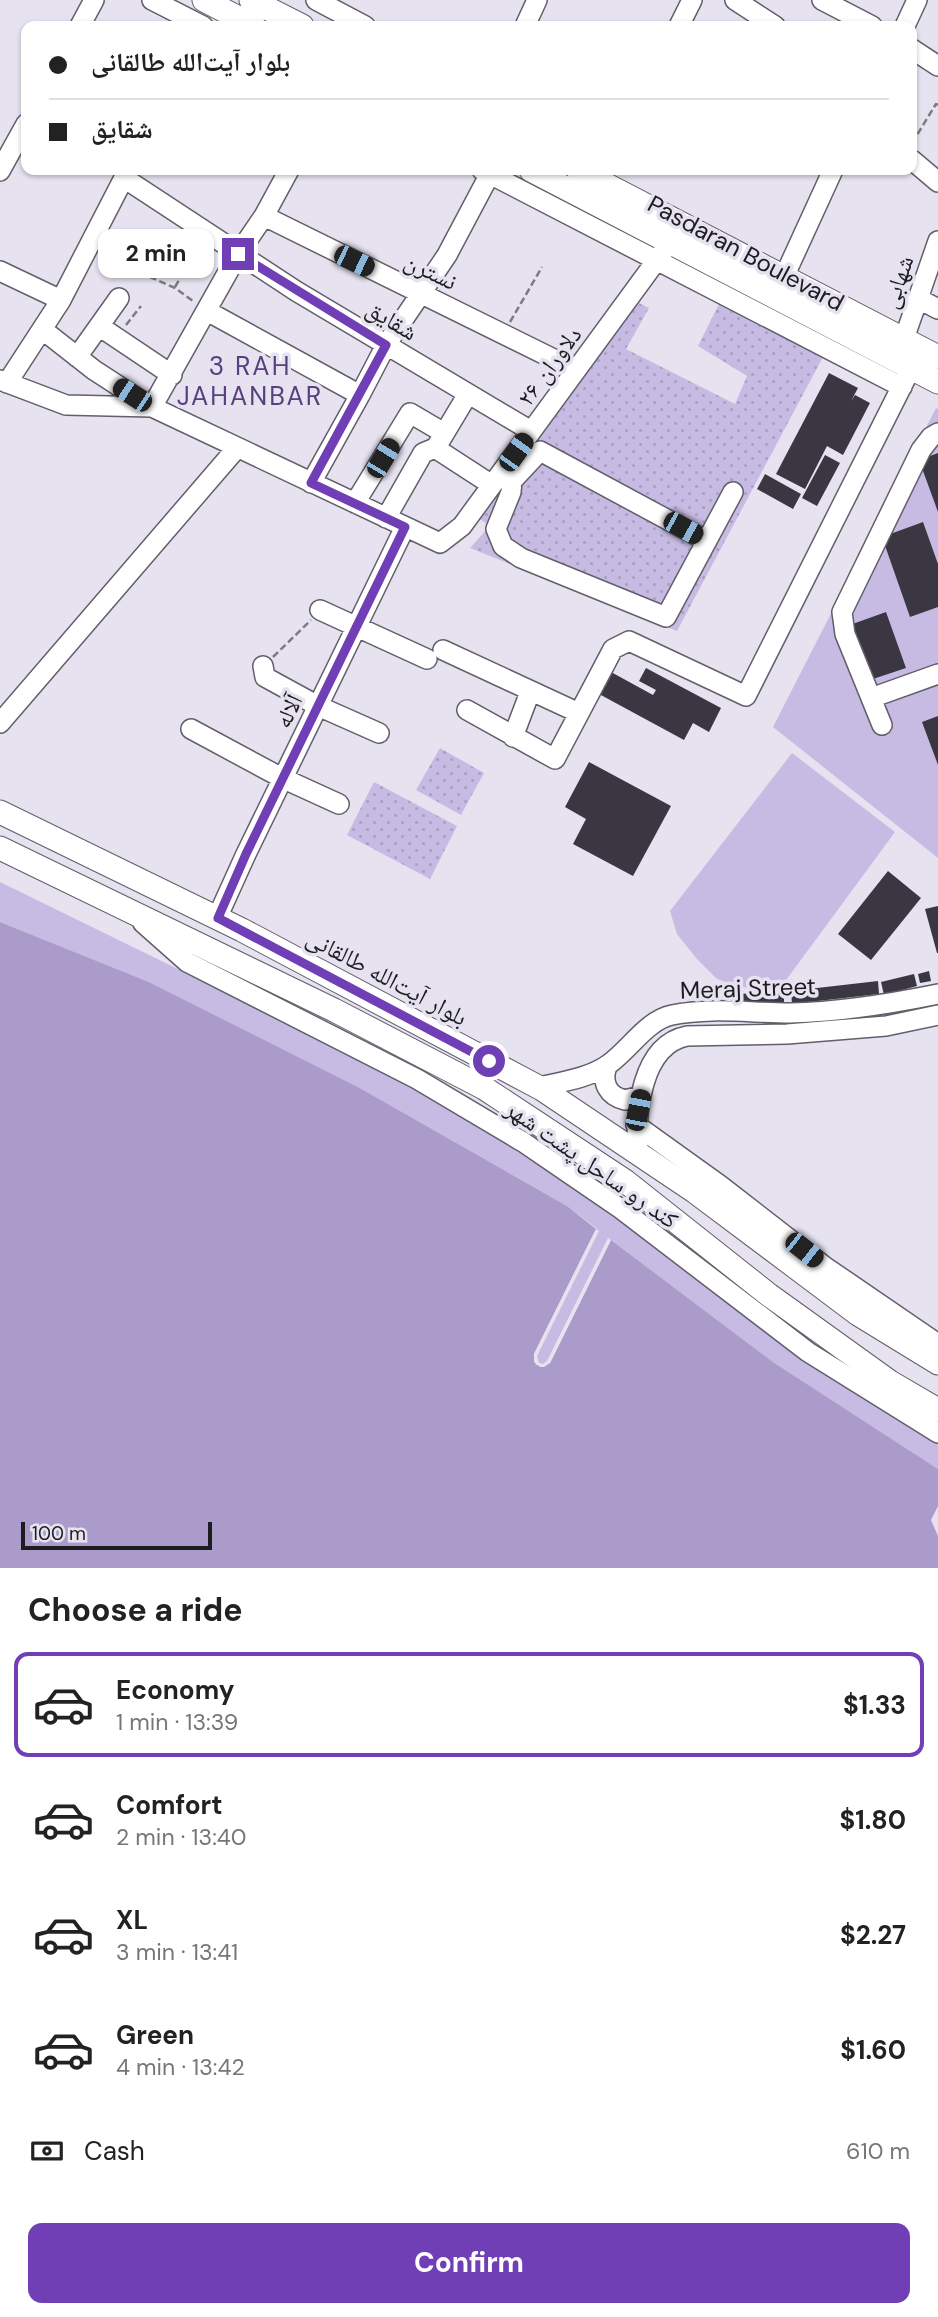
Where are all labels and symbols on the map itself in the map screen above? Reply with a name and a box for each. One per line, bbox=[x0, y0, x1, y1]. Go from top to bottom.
street label: Pasdaran Boulevard bbox=[642, 188, 850, 318]
callout: 2 min bbox=[98, 230, 214, 278]
route end bbox=[222, 238, 254, 270]
car bbox=[331, 242, 378, 280]
street label: نسترن bbox=[400, 245, 462, 297]
street label: شهابی bbox=[874, 251, 920, 313]
street label: شقایق bbox=[361, 293, 423, 347]
street label: دلاوران ۲۶ bbox=[510, 320, 588, 412]
district label: 3 RAH JAHANBAR bbox=[177, 349, 323, 413]
car bbox=[109, 375, 156, 415]
car bbox=[496, 429, 537, 475]
car bbox=[364, 435, 403, 481]
car bbox=[660, 509, 707, 547]
street label: آلاله bbox=[267, 688, 310, 733]
street label: بلوار آیت‌الله طالقانی bbox=[301, 922, 473, 1032]
street label: Meraj Street bbox=[680, 970, 816, 1006]
route start bbox=[473, 1045, 505, 1077]
car bbox=[624, 1087, 653, 1133]
street label: کند رو ساحل پشت شهر bbox=[499, 1092, 685, 1235]
car bbox=[781, 1229, 828, 1271]
scale bar bbox=[21, 1519, 212, 1551]

